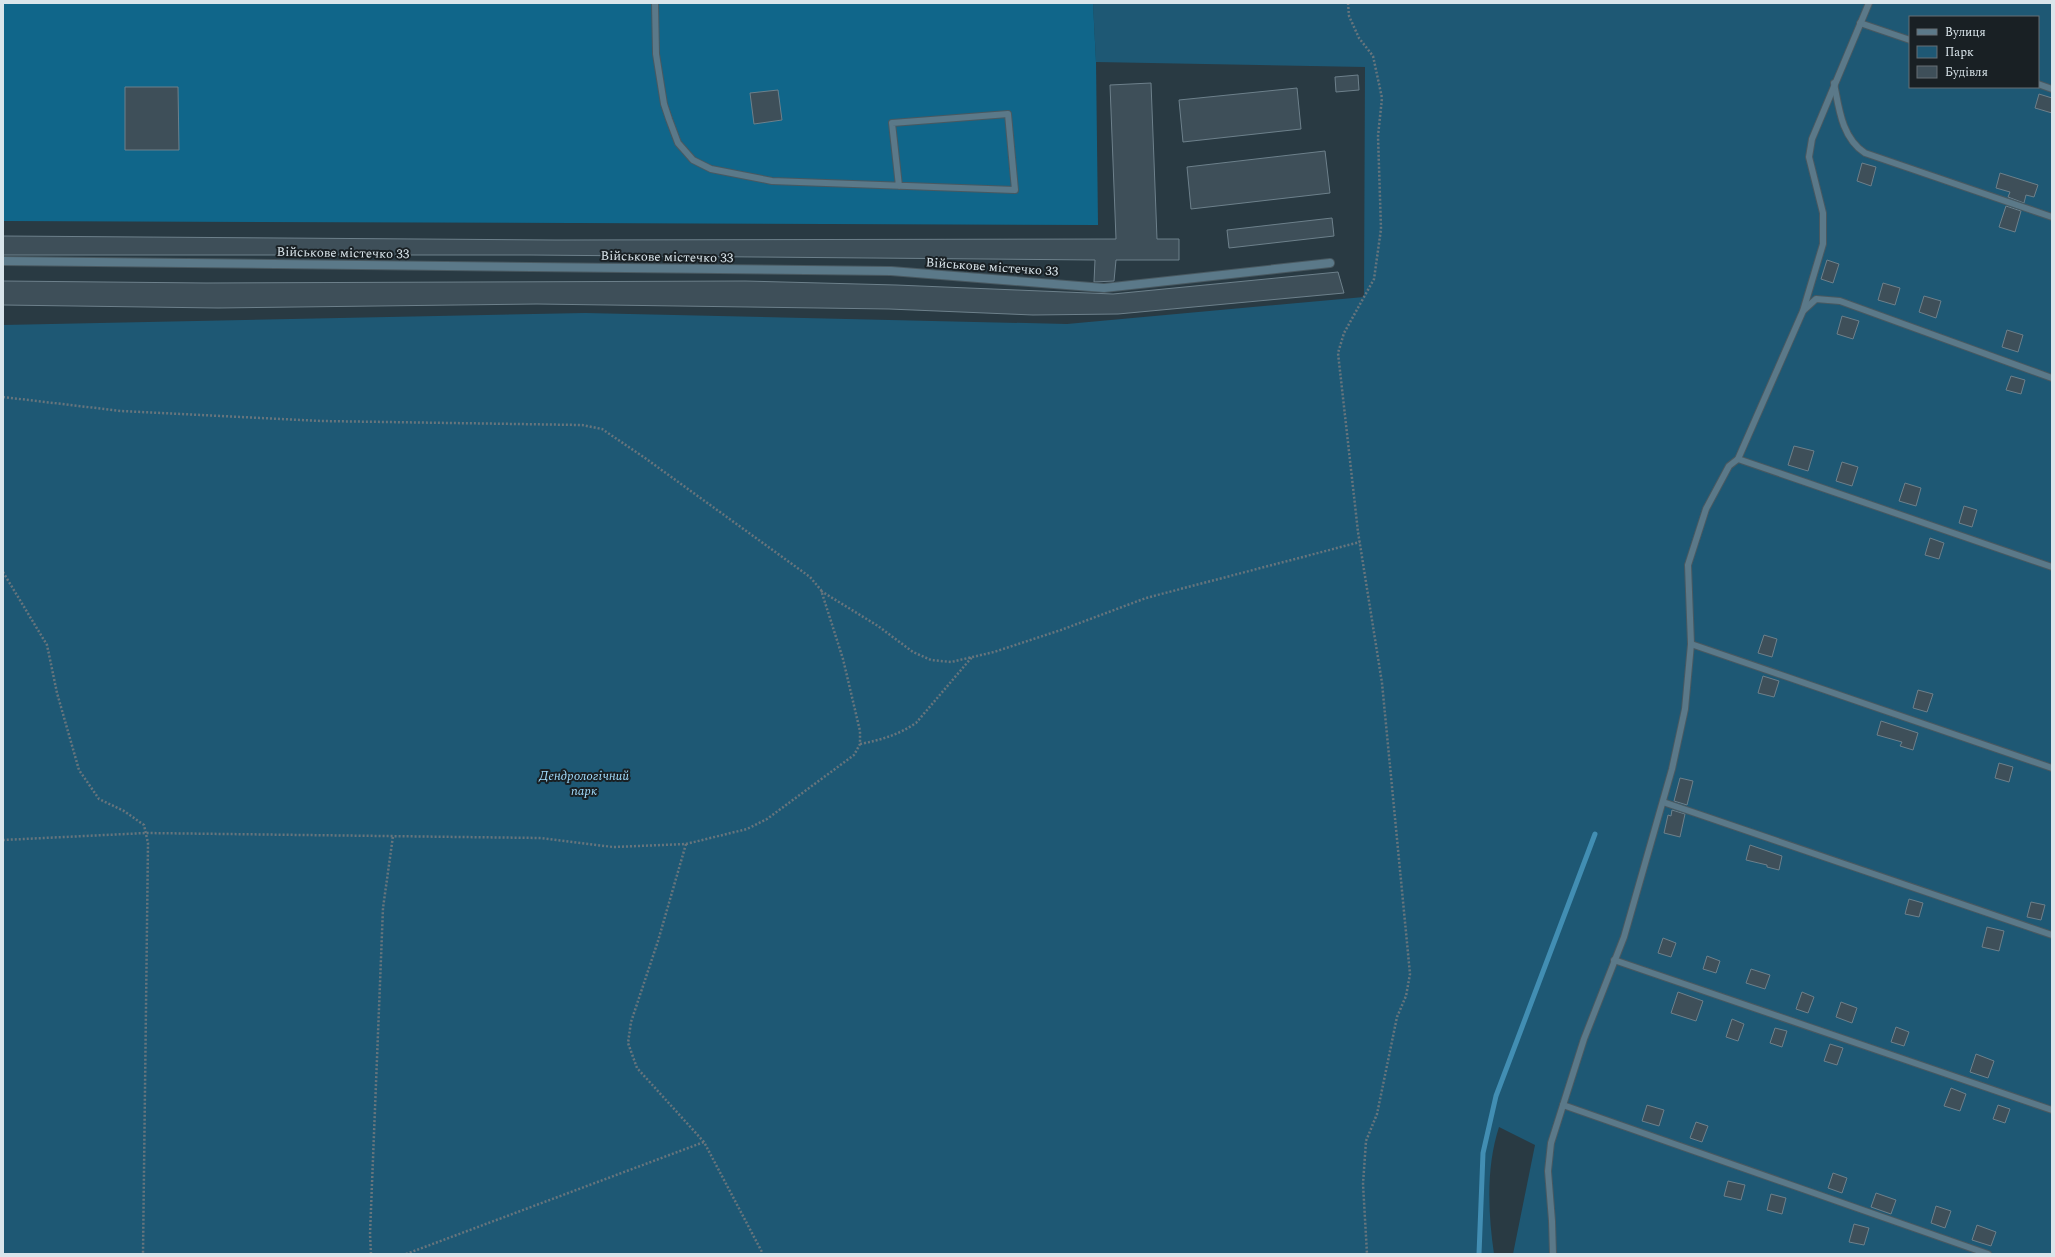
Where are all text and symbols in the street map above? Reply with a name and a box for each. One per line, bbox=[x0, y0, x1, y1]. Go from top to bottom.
legend bbox=[1909, 16, 2039, 88]
text: Вулиця bbox=[1945, 23, 1986, 42]
text: Парк bbox=[1945, 43, 1974, 62]
text: Будівля bbox=[1945, 63, 1988, 82]
street label: Військове містечко 33 bbox=[276, 242, 410, 264]
street label: Військове містечко 33 bbox=[600, 246, 734, 268]
street label: Військове містечко 33 bbox=[925, 252, 1059, 282]
park label: Дендрологічний парк bbox=[538, 766, 629, 801]

